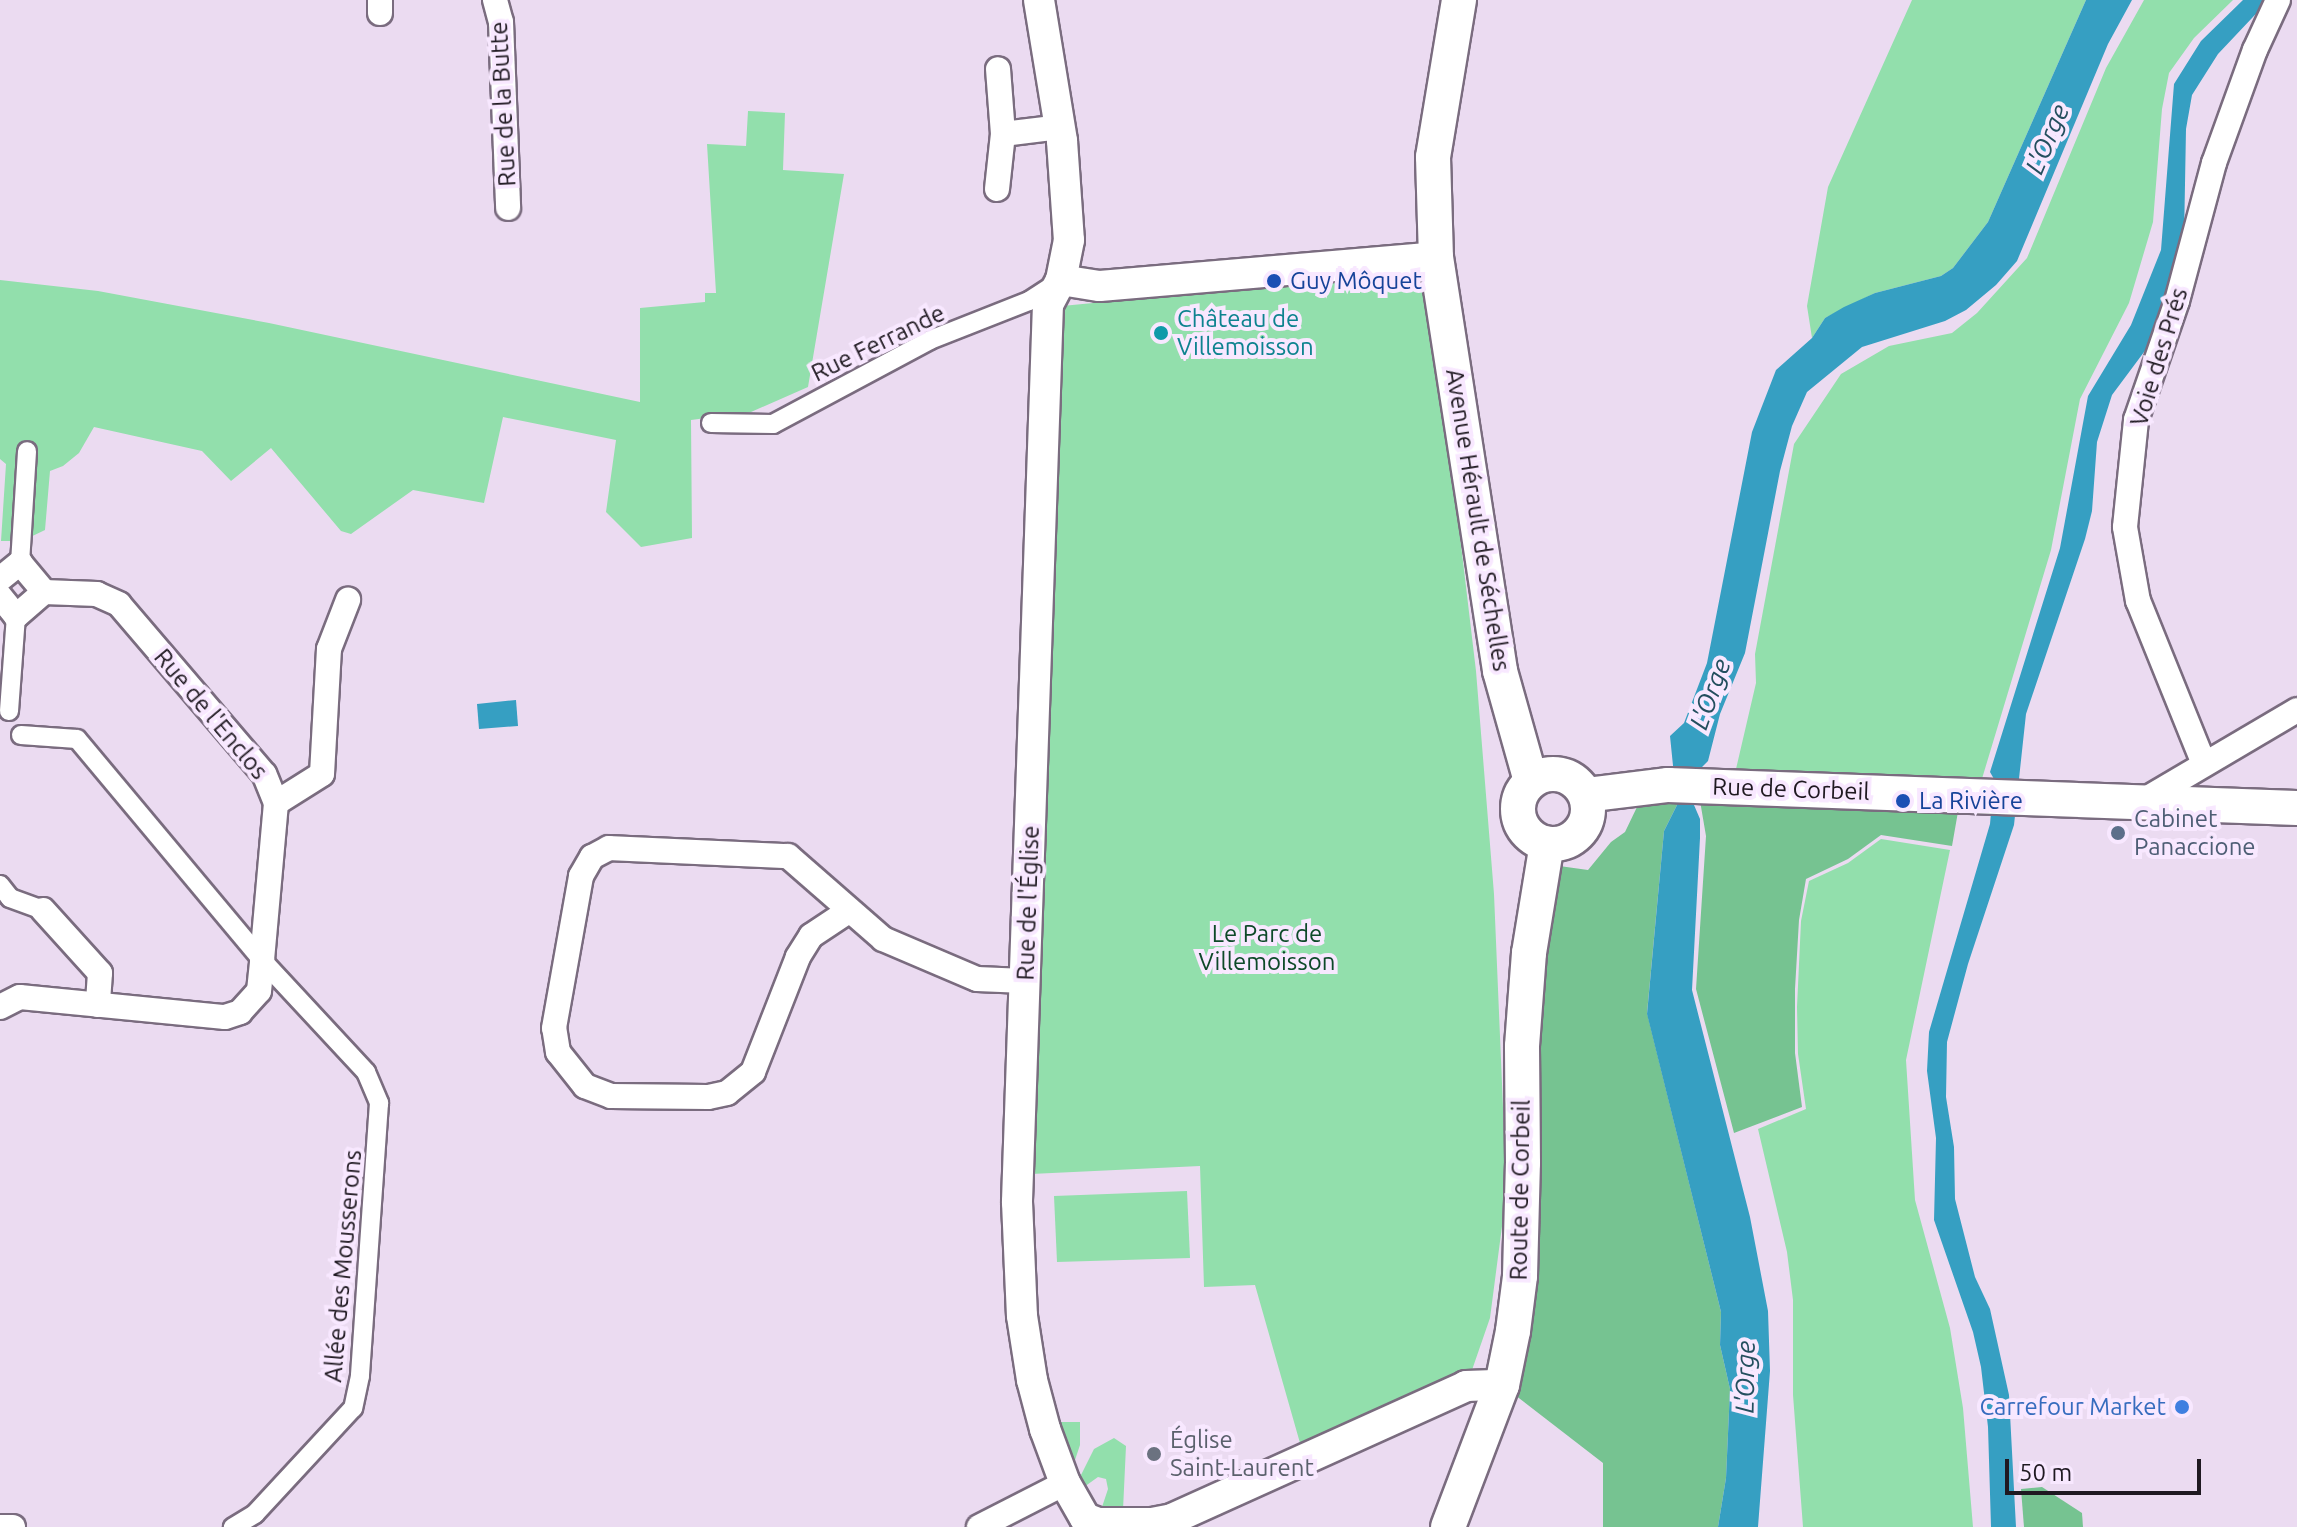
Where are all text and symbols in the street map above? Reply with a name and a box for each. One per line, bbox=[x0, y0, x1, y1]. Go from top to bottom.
street label: Rue de la Butte bbox=[484, 21, 522, 187]
water label: L'Orge bbox=[2018, 100, 2076, 178]
place label: Guy Môquet bbox=[1290, 267, 1422, 295]
marker: Guy Môquet bbox=[1265, 272, 1283, 290]
street label: Voie des Prés bbox=[2124, 284, 2194, 430]
street label: Rue Ferrande bbox=[807, 298, 949, 388]
place label: Château de Villemoisson bbox=[1177, 305, 1314, 361]
marker: Château de Villemoisson bbox=[1152, 324, 1170, 342]
street label: Avenue Hérault de Séchelles bbox=[1440, 367, 1516, 673]
street label: Rue de l'Enclos bbox=[148, 643, 274, 785]
water label: L'Orge bbox=[1683, 655, 1737, 733]
street label: Rue de Corbeil bbox=[1712, 772, 1870, 806]
place label: La Rivière bbox=[1919, 787, 2023, 815]
marker: La Rivière bbox=[1894, 792, 1912, 810]
place label: Cabinet Panaccione bbox=[2134, 805, 2256, 861]
marker: Cabinet Panaccione bbox=[2109, 824, 2127, 842]
street label: Rue de l'Église bbox=[1011, 825, 1045, 981]
park label: Le Parc de Villemoisson bbox=[1199, 920, 1335, 976]
street label: Route de Corbeil bbox=[1504, 1099, 1536, 1281]
street label: Allée des Mousserons bbox=[318, 1149, 368, 1383]
water label: L'Orge bbox=[1729, 1340, 1761, 1414]
place label: Carrefour Market bbox=[1979, 1393, 2166, 1421]
marker: Carrefour Market bbox=[2173, 1398, 2191, 1416]
place label: Église Saint-Laurent bbox=[1170, 1426, 1314, 1482]
scale bar bbox=[2009, 1443, 2205, 1493]
marker: Église Saint-Laurent bbox=[1145, 1445, 1163, 1463]
text: 50 m bbox=[2019, 1459, 2072, 1486]

